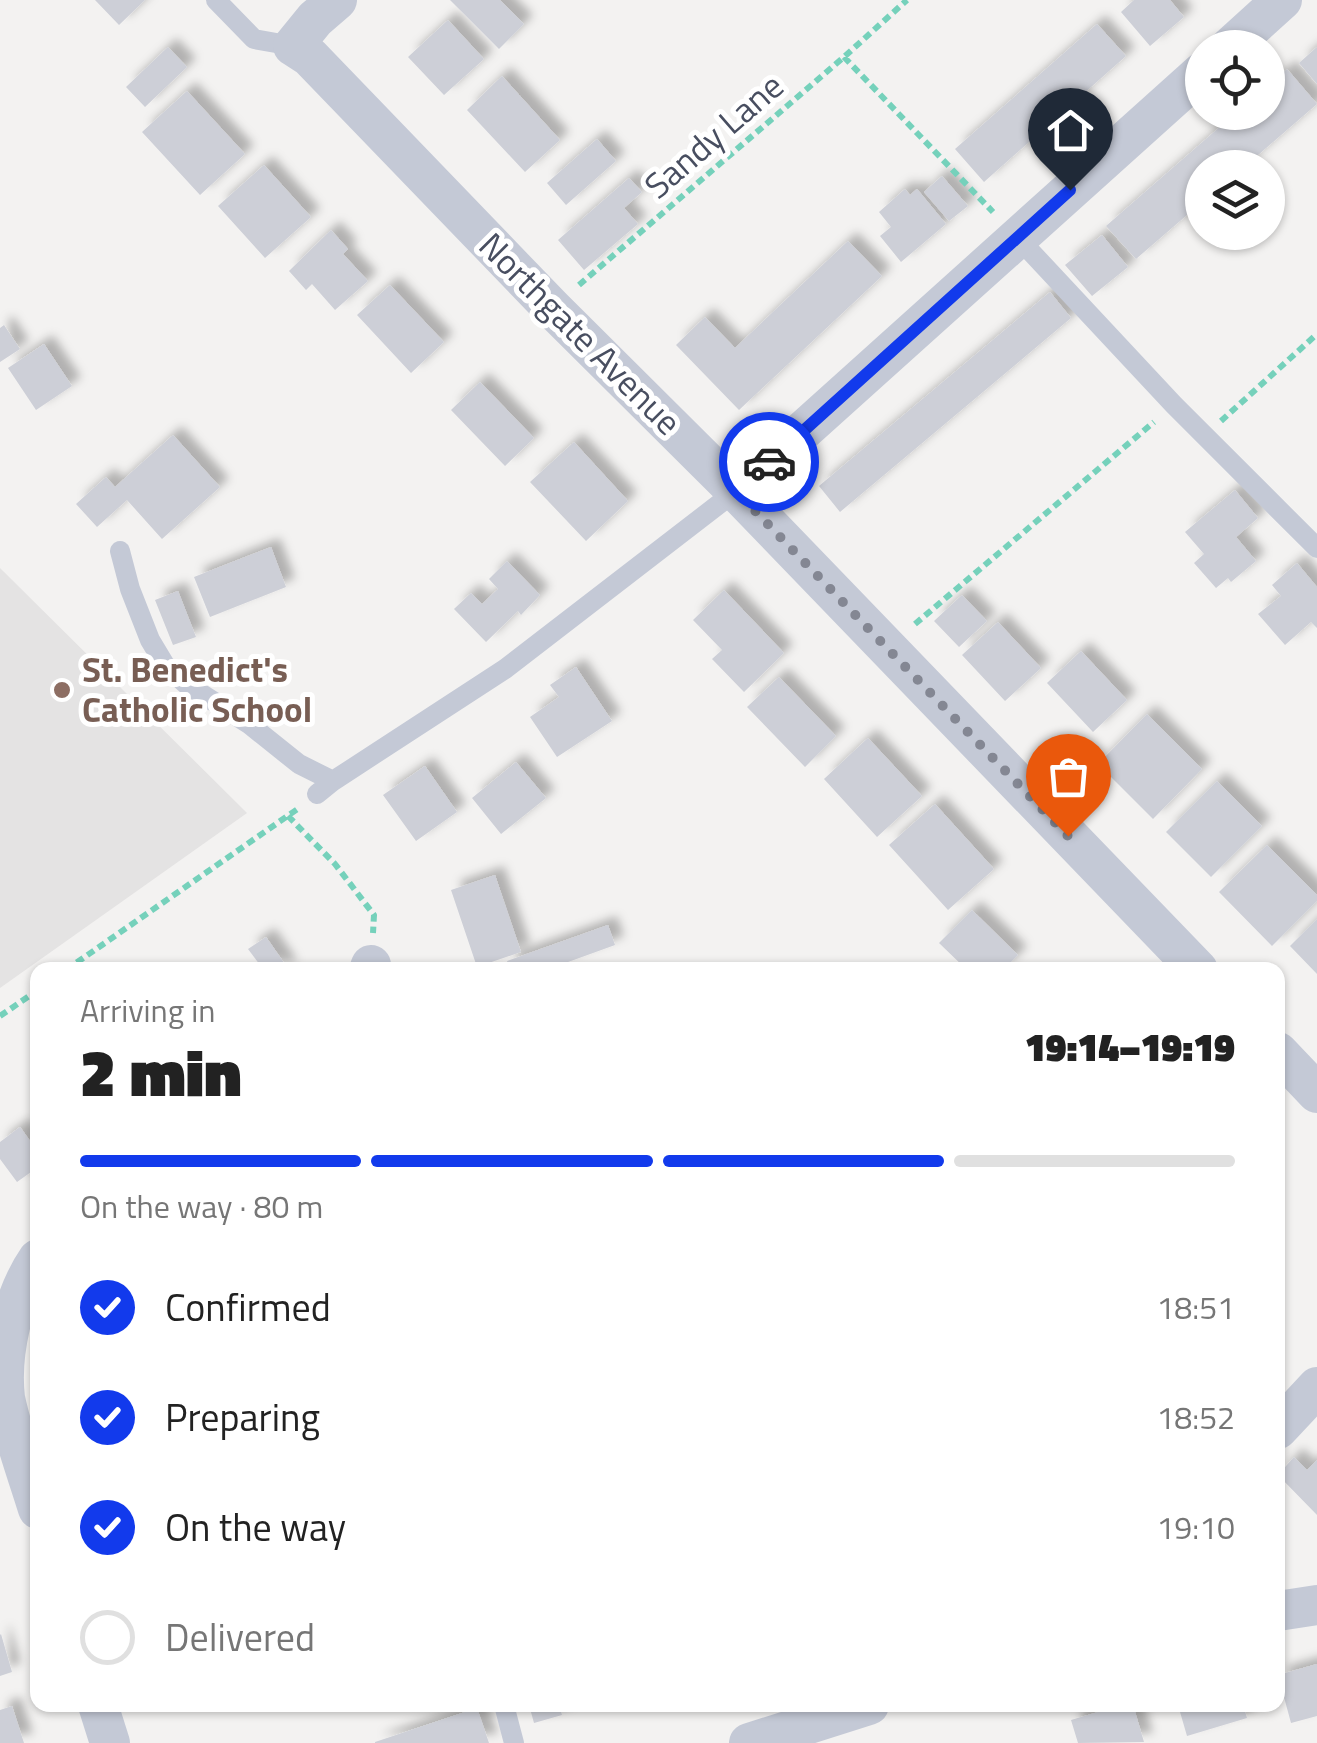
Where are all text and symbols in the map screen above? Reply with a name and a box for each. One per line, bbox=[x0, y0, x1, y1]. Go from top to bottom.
map controls bbox=[1185, 30, 1285, 250]
button: locate bbox=[1185, 30, 1285, 130]
street label: Sandy Lane bbox=[632, 59, 795, 211]
pin bbox=[1028, 88, 1113, 191]
icon: home bbox=[1043, 103, 1098, 158]
button: layers bbox=[1185, 150, 1285, 250]
street label: Northgate Avenue bbox=[467, 220, 694, 447]
courier bbox=[719, 412, 819, 512]
icon: car bbox=[742, 435, 797, 490]
place label: St. Benedict's Catholic School bbox=[82, 642, 312, 736]
marker: St. Benedict's Catholic School bbox=[51, 679, 73, 701]
pin bbox=[1026, 734, 1111, 837]
icon: bag bbox=[1041, 749, 1096, 804]
text: Arriving in bbox=[80, 986, 216, 1034]
text: 19:14–19:19 bbox=[1025, 1018, 1235, 1076]
text: 2 min bbox=[80, 1022, 241, 1121]
text: On the way · 80 m bbox=[80, 1182, 323, 1230]
text: Confirmed bbox=[165, 1278, 331, 1336]
icon: check bbox=[80, 1280, 135, 1335]
text: 18:51 bbox=[1156, 1283, 1235, 1331]
text: Preparing bbox=[165, 1388, 320, 1446]
icon: check bbox=[80, 1390, 135, 1445]
text: 18:52 bbox=[1156, 1393, 1235, 1441]
text: On the way bbox=[165, 1498, 346, 1556]
icon: check bbox=[80, 1500, 135, 1555]
text: 19:10 bbox=[1156, 1503, 1235, 1551]
text: Delivered bbox=[165, 1608, 315, 1666]

